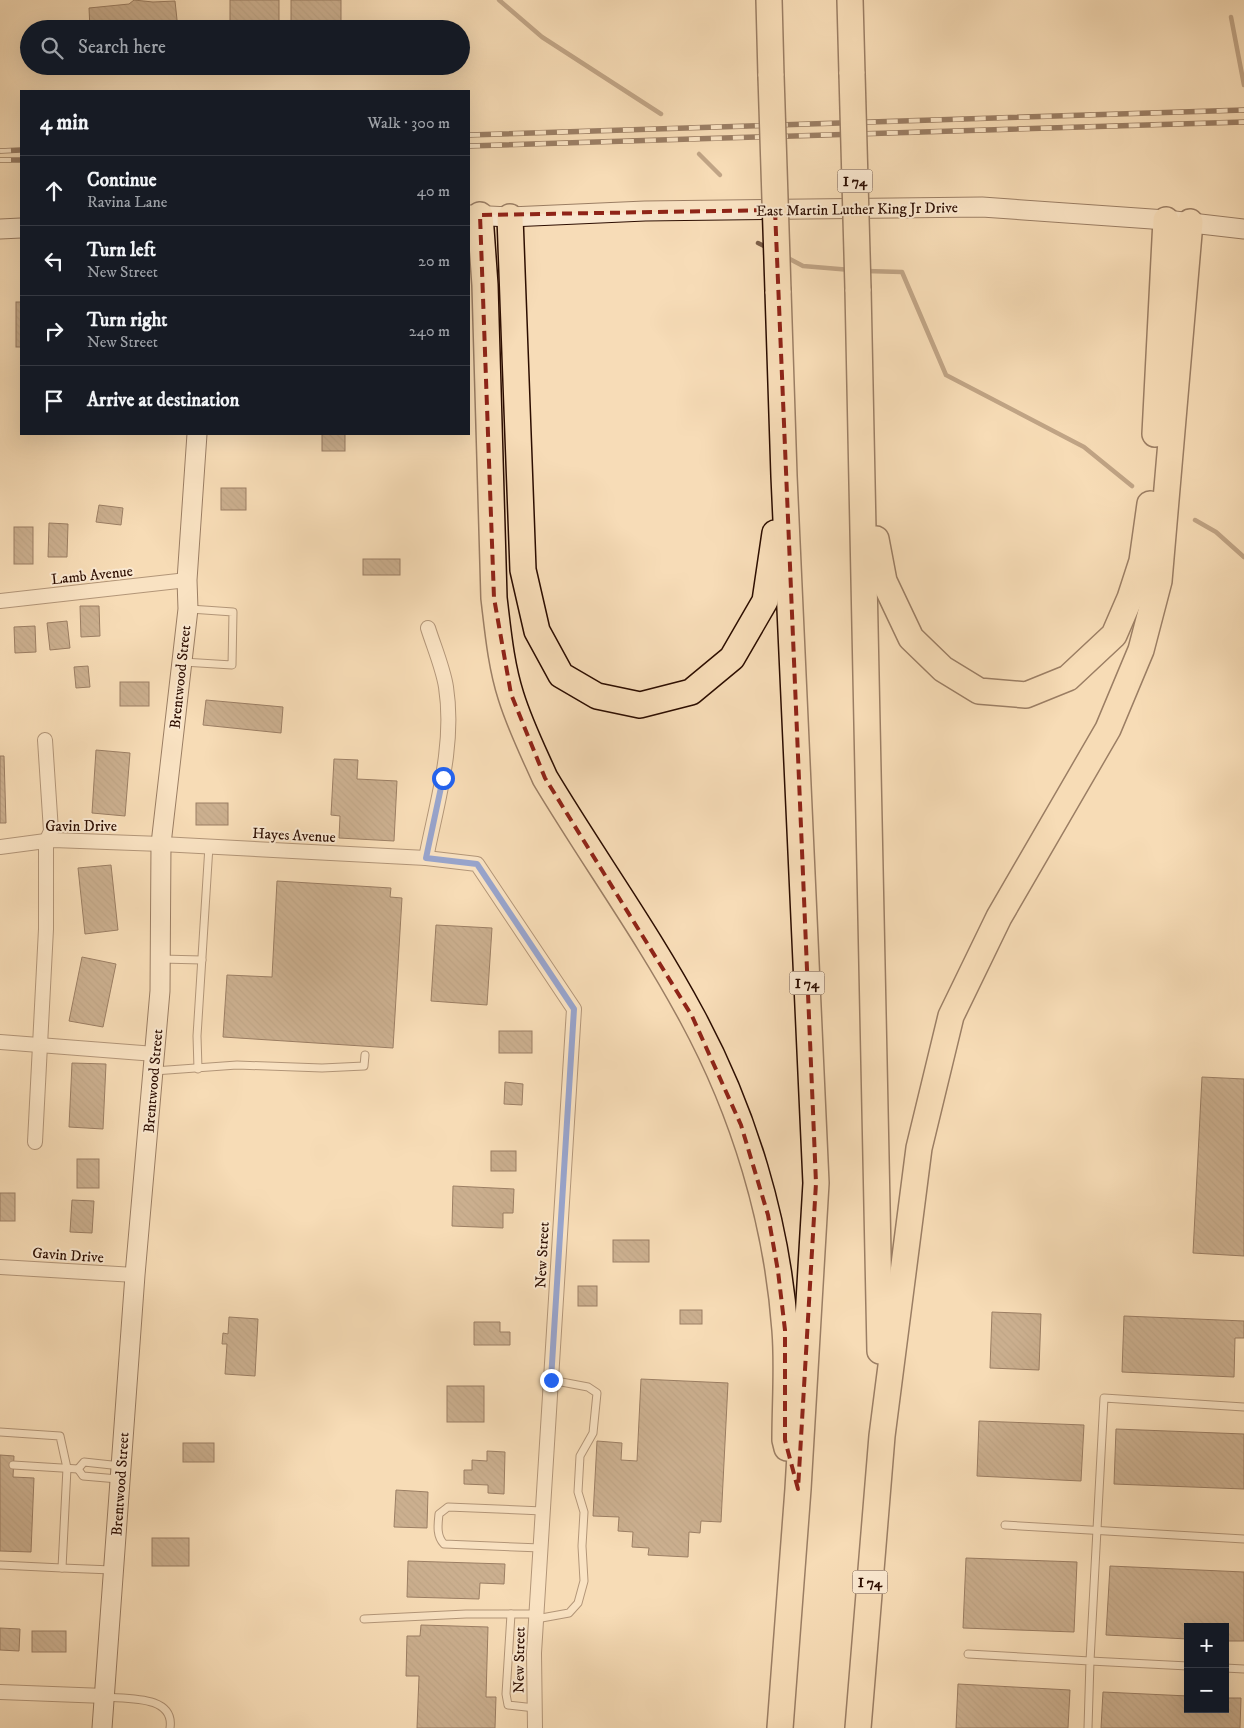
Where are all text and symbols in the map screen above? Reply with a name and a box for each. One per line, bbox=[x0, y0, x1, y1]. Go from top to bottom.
search box bbox=[20, 20, 470, 75]
icon: search bbox=[38, 34, 66, 62]
text: Search here bbox=[78, 36, 166, 59]
text: 4 min bbox=[40, 110, 89, 136]
text: Walk · 300 m bbox=[367, 113, 450, 133]
text: Continue bbox=[87, 169, 157, 192]
road number: I 74 bbox=[838, 170, 872, 192]
icon: ahead bbox=[40, 177, 68, 205]
text: 40 m bbox=[417, 181, 450, 201]
text: Ravina Lane bbox=[87, 192, 167, 212]
street label: East Martin Luther King Jr Drive bbox=[756, 198, 958, 221]
text: Turn left bbox=[87, 239, 156, 262]
icon: left bbox=[40, 247, 68, 275]
text: 20 m bbox=[418, 251, 450, 271]
text: New Street bbox=[87, 262, 158, 282]
text: Turn right bbox=[87, 309, 167, 332]
icon: right bbox=[40, 317, 68, 345]
text: 240 m bbox=[409, 321, 450, 341]
text: New Street bbox=[87, 332, 158, 352]
icon: arrive bbox=[40, 387, 68, 415]
text: Arrive at destination bbox=[87, 389, 239, 412]
street label: Lamb Avenue bbox=[50, 562, 134, 589]
street label: Brentwood Street bbox=[166, 624, 195, 730]
route start bbox=[432, 767, 455, 790]
street label: Gavin Drive bbox=[45, 817, 117, 836]
street label: Hayes Avenue bbox=[252, 824, 336, 847]
road number: I 74 bbox=[790, 971, 824, 994]
street label: Brentwood Street bbox=[139, 1028, 168, 1134]
street label: New Street bbox=[531, 1221, 554, 1289]
street label: Gavin Drive bbox=[32, 1244, 104, 1267]
route end bbox=[540, 1369, 563, 1392]
street label: Brentwood Street bbox=[107, 1431, 134, 1537]
road number: I 74 bbox=[852, 1570, 888, 1594]
map controls bbox=[1184, 1623, 1229, 1713]
button: + bbox=[1184, 1623, 1229, 1668]
street label: New Street bbox=[509, 1626, 530, 1693]
button: − bbox=[1184, 1668, 1229, 1713]

